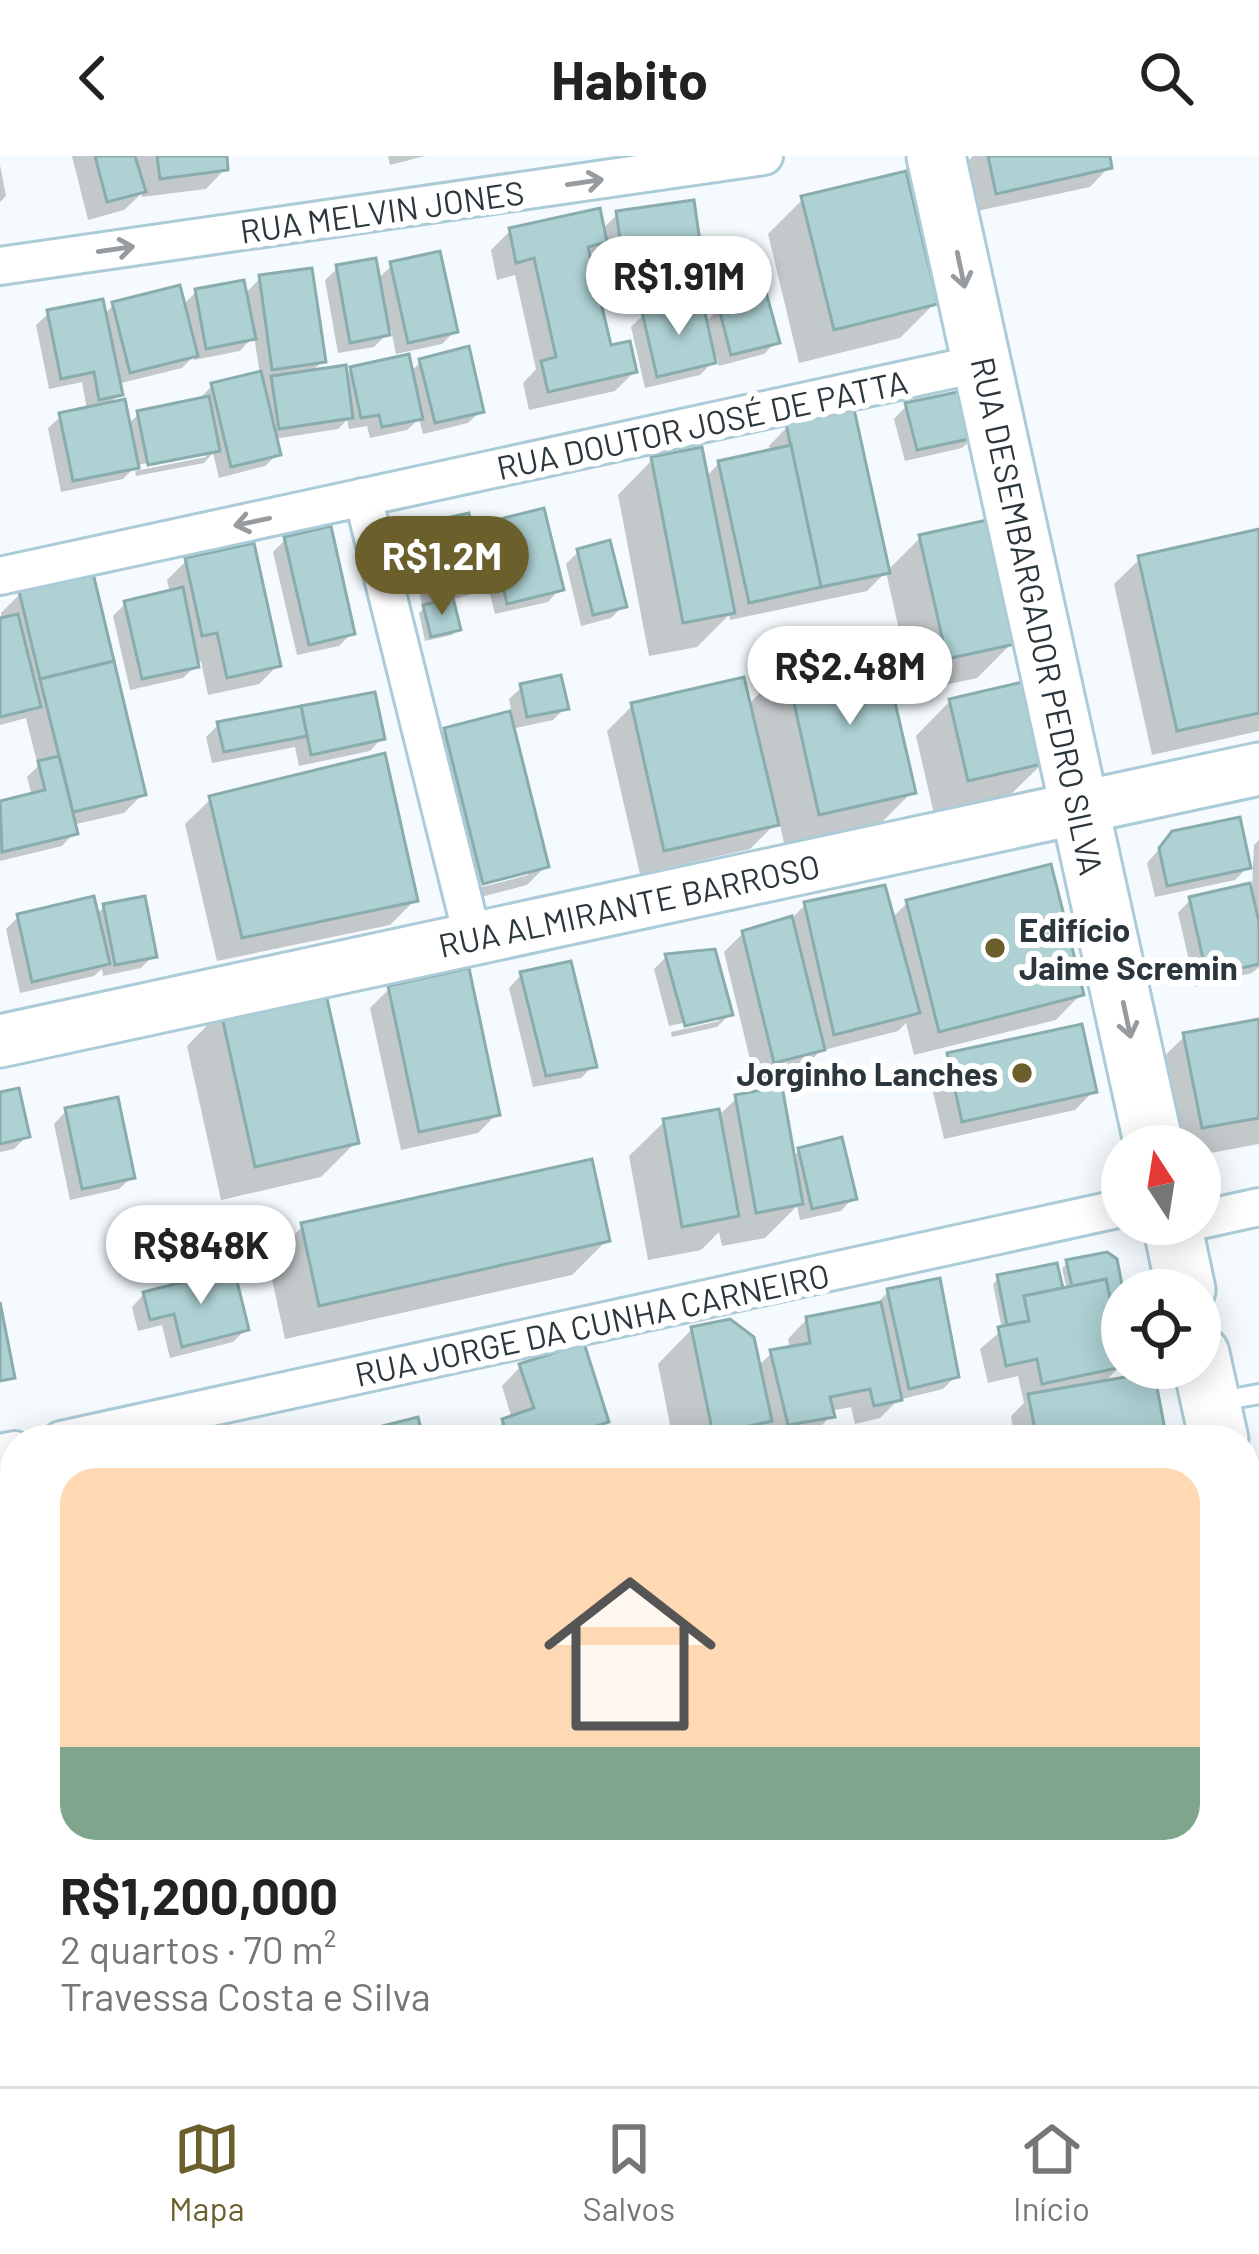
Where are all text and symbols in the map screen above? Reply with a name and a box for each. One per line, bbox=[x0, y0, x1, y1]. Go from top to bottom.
icon: back bbox=[60, 45, 126, 111]
icon: search bbox=[1133, 45, 1199, 111]
text: Habito bbox=[551, 46, 708, 111]
one-way arrow bbox=[565, 170, 604, 193]
street label: RUA MELVIN JONES bbox=[237, 171, 527, 251]
pin: R$1.91M bbox=[568, 236, 790, 338]
one-way arrow bbox=[96, 237, 135, 260]
text: R$1.91M bbox=[613, 251, 745, 298]
one-way arrow bbox=[951, 251, 974, 289]
street label: RUA DESEMBARGADOR PEDRO SILVA bbox=[964, 353, 1112, 879]
street label: RUA DOUTOR JOSÉ DE PATTA bbox=[493, 361, 911, 487]
one-way arrow bbox=[233, 511, 271, 534]
pin: R$1.2M bbox=[344, 516, 540, 618]
text: R$1.2M bbox=[382, 531, 502, 578]
pin: R$2.48M bbox=[739, 626, 961, 728]
text: R$2.48M bbox=[774, 641, 926, 688]
street label: RUA ALMIRANTE BARROSO bbox=[435, 845, 823, 965]
place label: Edifício Jaime Scremin bbox=[1019, 909, 1238, 987]
marker: Edifício Jaime Scremin bbox=[982, 935, 1008, 961]
one-way arrow bbox=[1116, 1001, 1139, 1039]
place label: Jorginho Lanches bbox=[737, 1053, 998, 1093]
marker: Jorginho Lanches bbox=[1009, 1060, 1035, 1086]
north arrow bbox=[1101, 1125, 1221, 1245]
map controls bbox=[1101, 1125, 1221, 1389]
pin: R$848K bbox=[103, 1205, 299, 1307]
text: R$848K bbox=[133, 1220, 269, 1267]
street label: RUA JORGE DA CUNHA CARNEIRO bbox=[351, 1254, 833, 1394]
button: locate bbox=[1101, 1269, 1221, 1389]
icon: home bbox=[522, 1546, 738, 1762]
text: R$1,200,000 bbox=[60, 1864, 338, 1925]
text: 2 quartos · 70 m² bbox=[60, 1925, 336, 1972]
text: Travessa Costa e Silva bbox=[60, 1972, 431, 2019]
tab: Mapa bbox=[169, 2116, 245, 2228]
tab: Salvos bbox=[583, 2116, 675, 2228]
tab: Início bbox=[1013, 2116, 1090, 2228]

